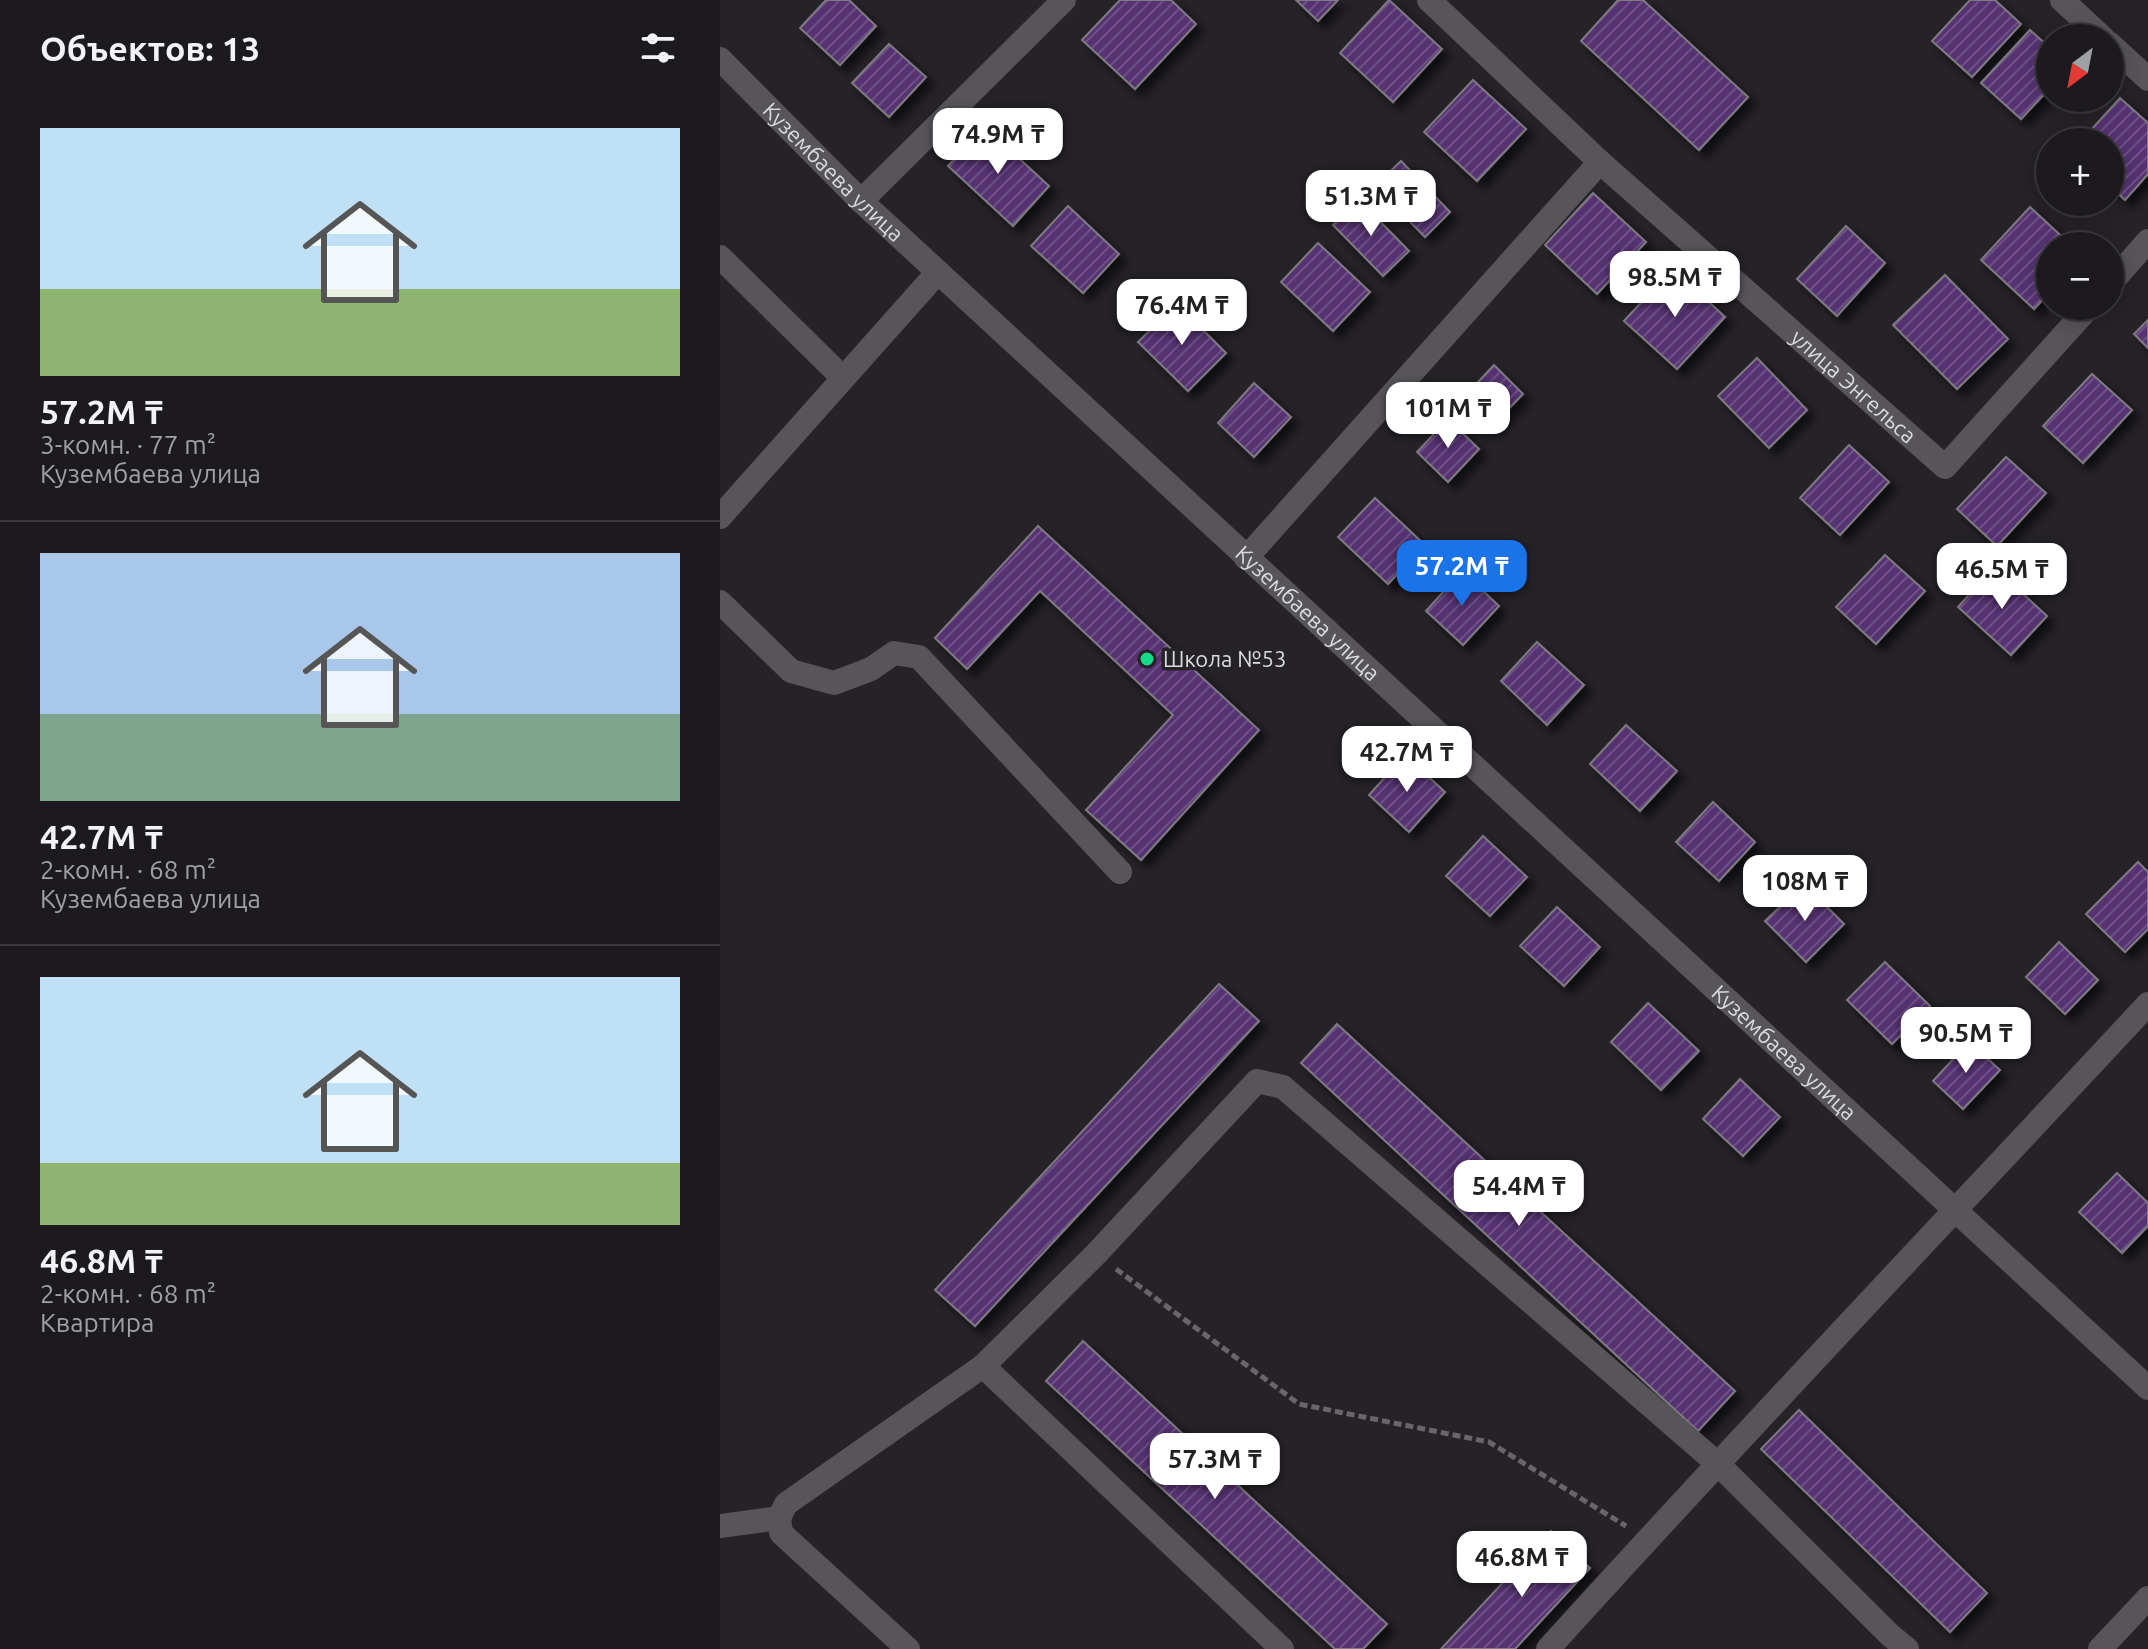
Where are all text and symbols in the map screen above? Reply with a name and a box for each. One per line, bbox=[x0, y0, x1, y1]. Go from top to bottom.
north arrow bbox=[2036, 24, 2124, 112]
map controls bbox=[2036, 24, 2124, 320]
icon: filters bbox=[636, 26, 680, 70]
text: Объектов: 13 bbox=[40, 29, 260, 67]
street label: Кузембаева улица bbox=[758, 97, 909, 246]
pin: 74.9M ₸ bbox=[924, 108, 1072, 176]
text: 74.9M ₸ bbox=[951, 119, 1045, 148]
button: + bbox=[2036, 128, 2124, 216]
pin: 51.3M ₸ bbox=[1297, 170, 1445, 238]
icon: home bbox=[288, 180, 432, 324]
text: 51.3M ₸ bbox=[1324, 181, 1418, 210]
button: − bbox=[2036, 232, 2124, 320]
pin: 98.5M ₸ bbox=[1601, 251, 1749, 319]
text: 98.5M ₸ bbox=[1628, 262, 1722, 291]
pin: 76.4M ₸ bbox=[1108, 279, 1256, 347]
text: 76.4M ₸ bbox=[1135, 290, 1229, 319]
street label: улица Энгельса bbox=[1786, 324, 1922, 448]
pin: 101M ₸ bbox=[1383, 382, 1513, 450]
text: 57.2M ₸ bbox=[40, 392, 163, 430]
text: 101M ₸ bbox=[1404, 393, 1492, 422]
text: 3-комн. · 77 m² bbox=[40, 430, 216, 459]
text: Кузембаева улица bbox=[40, 459, 261, 488]
street label: Кузембаева улица bbox=[1231, 540, 1385, 685]
pin: 57.2M ₸ bbox=[1388, 540, 1536, 608]
pin: 46.5M ₸ bbox=[1928, 543, 2076, 611]
text: 57.2M ₸ bbox=[1415, 551, 1509, 580]
text: 46.5M ₸ bbox=[1955, 554, 2049, 583]
icon: home bbox=[288, 605, 432, 749]
place label: Школа №53 bbox=[1163, 646, 1286, 671]
marker: Школа №53 bbox=[1138, 650, 1156, 668]
pin: 42.7M ₸ bbox=[1333, 726, 1481, 794]
text: 42.7M ₸ bbox=[1360, 737, 1454, 766]
text: 42.7M ₸ bbox=[40, 817, 163, 855]
text: 2-комн. · 68 m² bbox=[40, 855, 216, 884]
pin: 108M ₸ bbox=[1740, 855, 1870, 923]
text: 108M ₸ bbox=[1761, 866, 1849, 895]
text: Кузембаева улица bbox=[40, 884, 261, 913]
street label: Кузембаева улица bbox=[1707, 980, 1862, 1125]
pin: 90.5M ₸ bbox=[1892, 1007, 2040, 1075]
text: 90.5M ₸ bbox=[1919, 1018, 2013, 1047]
icon: home bbox=[288, 1029, 432, 1173]
pin: 54.4M ₸ bbox=[1445, 1160, 1593, 1228]
text: 54.4M ₸ bbox=[1472, 1171, 1566, 1200]
text: 46.8M ₸ bbox=[40, 1241, 163, 1279]
text: 2-комн. · 68 m² bbox=[40, 1279, 216, 1308]
text: Квартира bbox=[40, 1308, 154, 1337]
pin: 57.3M ₸ bbox=[1141, 1433, 1289, 1501]
text: 57.3M ₸ bbox=[1168, 1444, 1262, 1473]
pin: 46.8M ₸ bbox=[1448, 1531, 1596, 1599]
text: 46.8M ₸ bbox=[1475, 1542, 1569, 1571]

